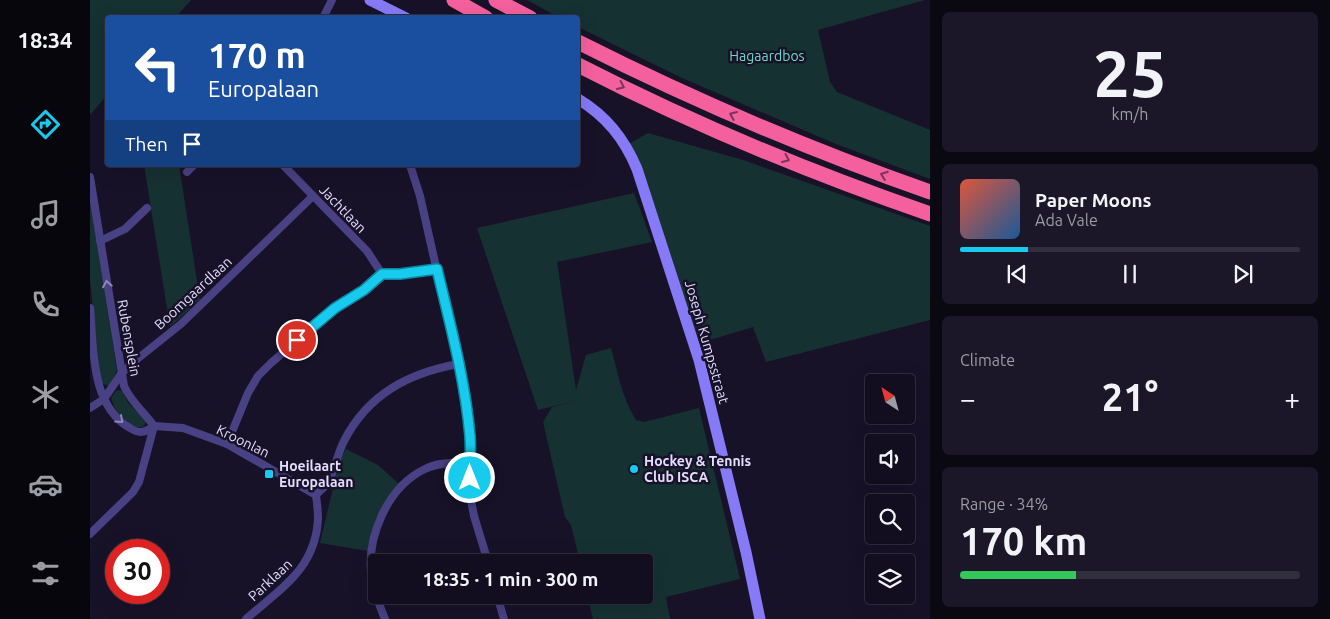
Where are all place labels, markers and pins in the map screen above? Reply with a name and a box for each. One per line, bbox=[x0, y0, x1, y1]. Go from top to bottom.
pin bbox=[276, 319, 318, 361]
place label: Hockey & Tennis Club ISCA bbox=[644, 453, 751, 485]
place label: Hoeilaart Europalaan bbox=[279, 458, 353, 490]
marker: Hockey & Tennis Club ISCA bbox=[628, 463, 640, 475]
marker: Hoeilaart Europalaan bbox=[263, 468, 275, 480]

